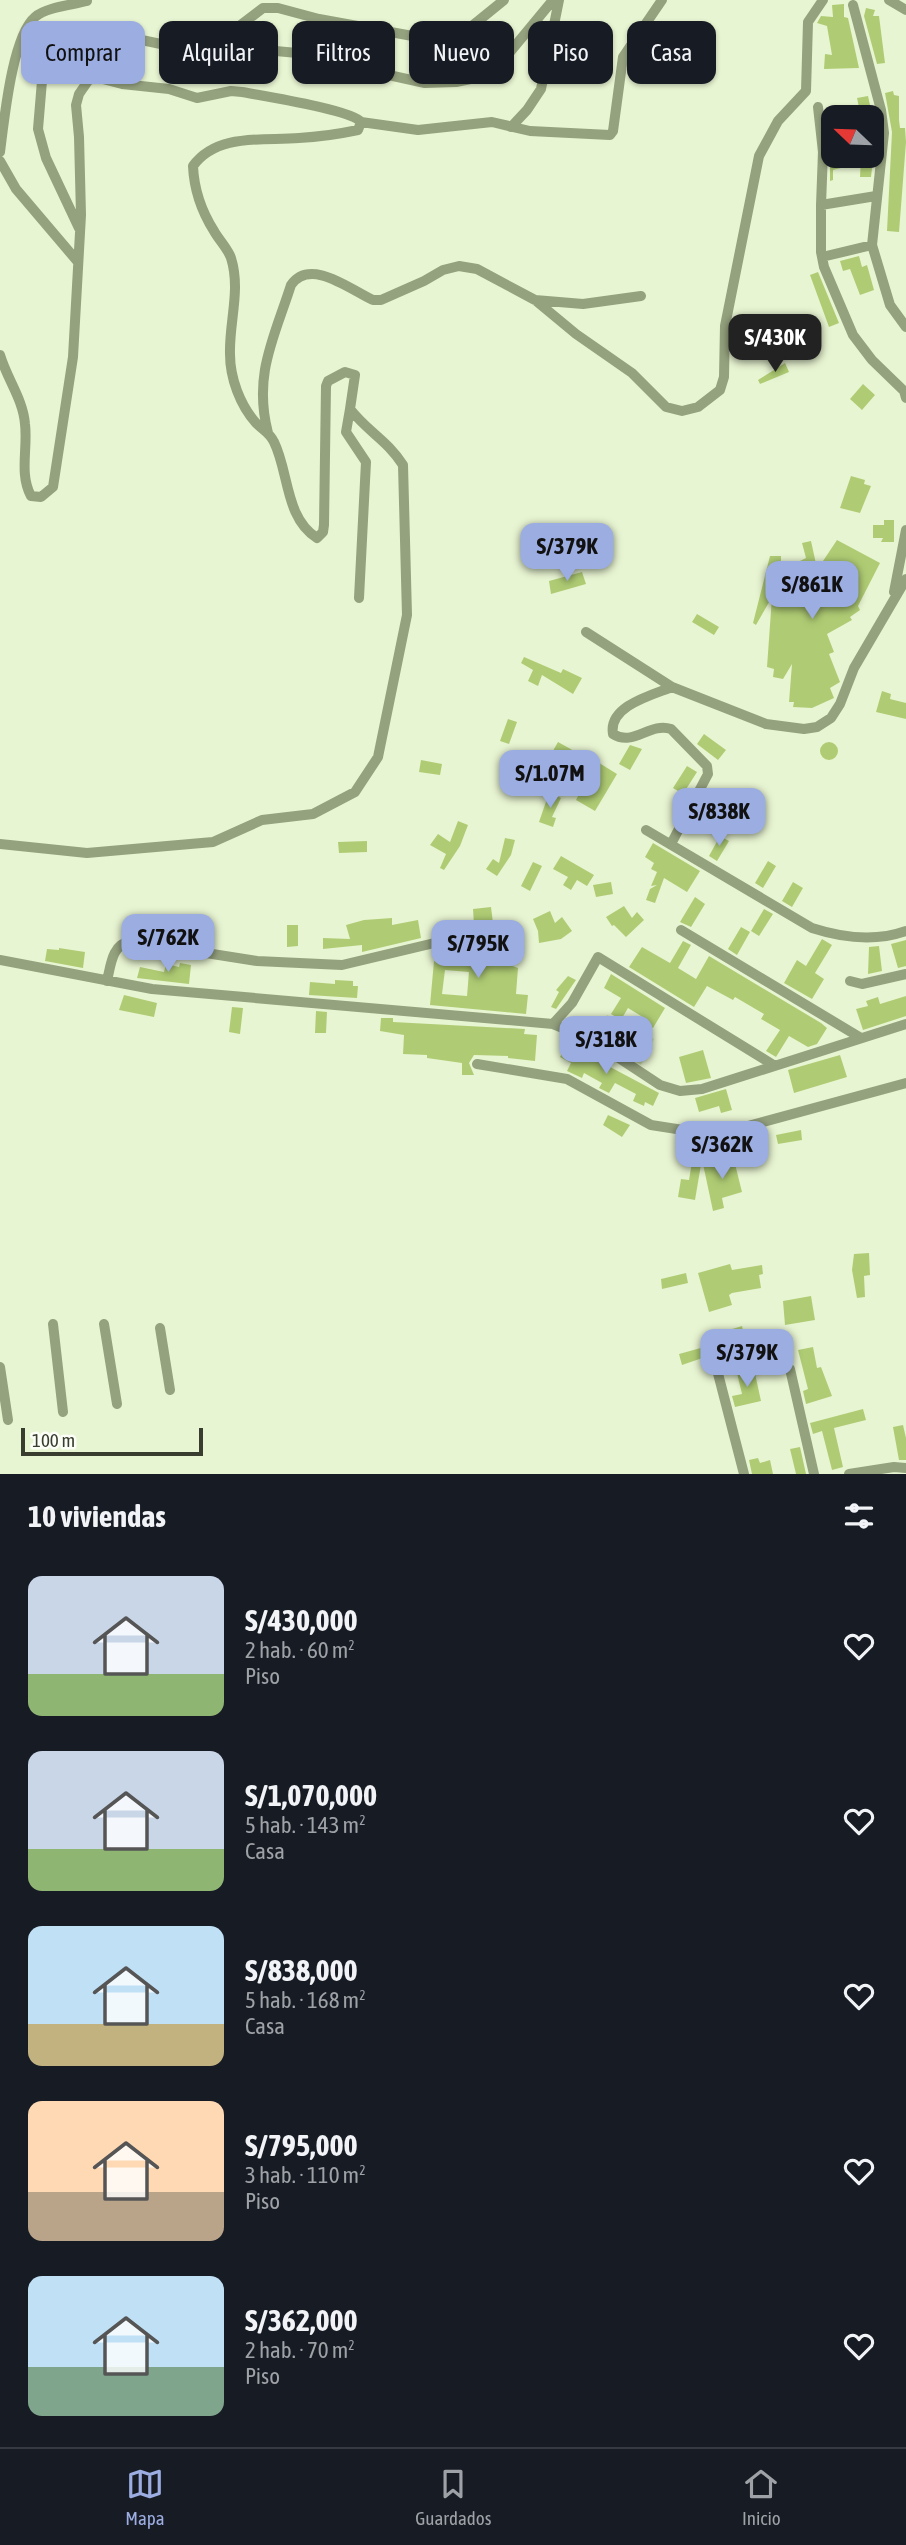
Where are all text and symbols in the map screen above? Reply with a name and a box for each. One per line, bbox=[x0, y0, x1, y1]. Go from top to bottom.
chip: Comprar bbox=[21, 21, 145, 84]
chip: Alquilar bbox=[159, 21, 278, 84]
chip: Filtros bbox=[292, 21, 395, 84]
chip: Nuevo bbox=[409, 21, 514, 84]
chip: Piso bbox=[528, 21, 613, 84]
chip: Casa bbox=[627, 21, 716, 84]
north arrow bbox=[821, 105, 884, 168]
map controls bbox=[821, 105, 884, 168]
pin: S/430K bbox=[718, 314, 832, 374]
text: S/430K bbox=[744, 324, 806, 350]
pin: S/379K bbox=[510, 524, 624, 583]
text: S/379K bbox=[536, 533, 598, 559]
pin: S/861K bbox=[755, 562, 869, 621]
text: S/861K bbox=[781, 571, 843, 597]
pin: S/1.07M bbox=[485, 750, 615, 810]
text: S/1.07M bbox=[515, 760, 585, 786]
pin: S/838K bbox=[662, 788, 776, 848]
text: S/838K bbox=[688, 798, 750, 824]
pin: S/762K bbox=[111, 914, 225, 974]
pin: S/795K bbox=[421, 920, 535, 980]
text: S/762K bbox=[137, 924, 199, 950]
text: S/795K bbox=[447, 930, 509, 956]
pin: S/318K bbox=[549, 1016, 663, 1076]
text: S/318K bbox=[575, 1026, 637, 1052]
pin: S/362K bbox=[665, 1122, 779, 1181]
text: S/362K bbox=[691, 1131, 753, 1157]
pin: S/379K bbox=[690, 1330, 804, 1389]
text: S/379K bbox=[716, 1339, 778, 1365]
scale bar bbox=[21, 1425, 203, 1457]
text: 100 m bbox=[32, 1429, 75, 1451]
icon: filters bbox=[840, 1497, 878, 1535]
text: 10 viviendas bbox=[28, 1499, 166, 1533]
text: S/430,000 bbox=[245, 1603, 358, 1637]
icon: home bbox=[84, 1604, 168, 1688]
icon: heart bbox=[840, 1627, 878, 1665]
text: 2 hab. · 60 m² bbox=[245, 1637, 355, 1663]
text: Piso bbox=[245, 1663, 280, 1689]
text: S/1,070,000 bbox=[245, 1778, 377, 1812]
icon: home bbox=[84, 1779, 168, 1863]
icon: heart bbox=[840, 1802, 878, 1840]
text: 5 hab. · 143 m² bbox=[245, 1812, 366, 1838]
text: Casa bbox=[245, 1838, 285, 1864]
text: S/838,000 bbox=[245, 1953, 358, 1987]
icon: home bbox=[84, 1954, 168, 2038]
icon: heart bbox=[840, 1977, 878, 2015]
text: 5 hab. · 168 m² bbox=[245, 1987, 366, 2013]
text: Casa bbox=[245, 2013, 285, 2039]
text: S/795,000 bbox=[245, 2128, 358, 2162]
icon: home bbox=[84, 2129, 168, 2213]
icon: heart bbox=[840, 2152, 878, 2190]
text: 3 hab. · 110 m² bbox=[245, 2162, 366, 2188]
text: Piso bbox=[245, 2188, 280, 2214]
text: S/362,000 bbox=[245, 2303, 358, 2337]
icon: home bbox=[84, 2304, 168, 2388]
icon: heart bbox=[840, 2327, 878, 2365]
text: 2 hab. · 70 m² bbox=[245, 2337, 355, 2363]
text: Piso bbox=[245, 2363, 280, 2389]
tab: Mapa bbox=[125, 2465, 165, 2529]
tab: Guardados bbox=[415, 2465, 491, 2529]
tab: Inicio bbox=[742, 2465, 781, 2529]

